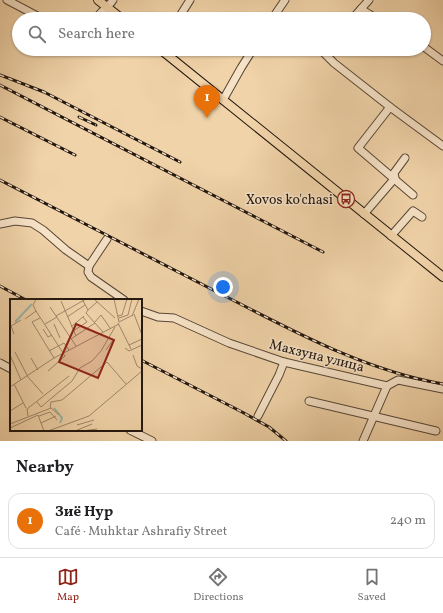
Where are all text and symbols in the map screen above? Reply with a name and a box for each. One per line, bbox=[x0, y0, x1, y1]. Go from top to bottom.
search box bbox=[12, 12, 431, 56]
icon: search bbox=[26, 23, 48, 45]
text: Search here bbox=[58, 24, 135, 45]
pin: 1 bbox=[194, 85, 220, 118]
bus stop icon: Xovos ko'chasi bbox=[336, 189, 356, 209]
place label: Xovos ko'chasi bbox=[246, 191, 333, 210]
your location bbox=[213, 277, 233, 297]
inset map bbox=[10, 299, 142, 431]
street label: Махзуна улица bbox=[267, 335, 366, 377]
text: Nearby bbox=[16, 456, 74, 479]
text: Зиё Нур bbox=[55, 502, 113, 523]
text: 1 bbox=[27, 512, 33, 530]
text: 240 m bbox=[390, 512, 426, 530]
text: Café · Muhktar Ashrafiy Street bbox=[55, 523, 227, 541]
tab: Map bbox=[57, 566, 79, 605]
tab: Directions bbox=[193, 566, 244, 605]
tab: Saved bbox=[358, 566, 386, 605]

